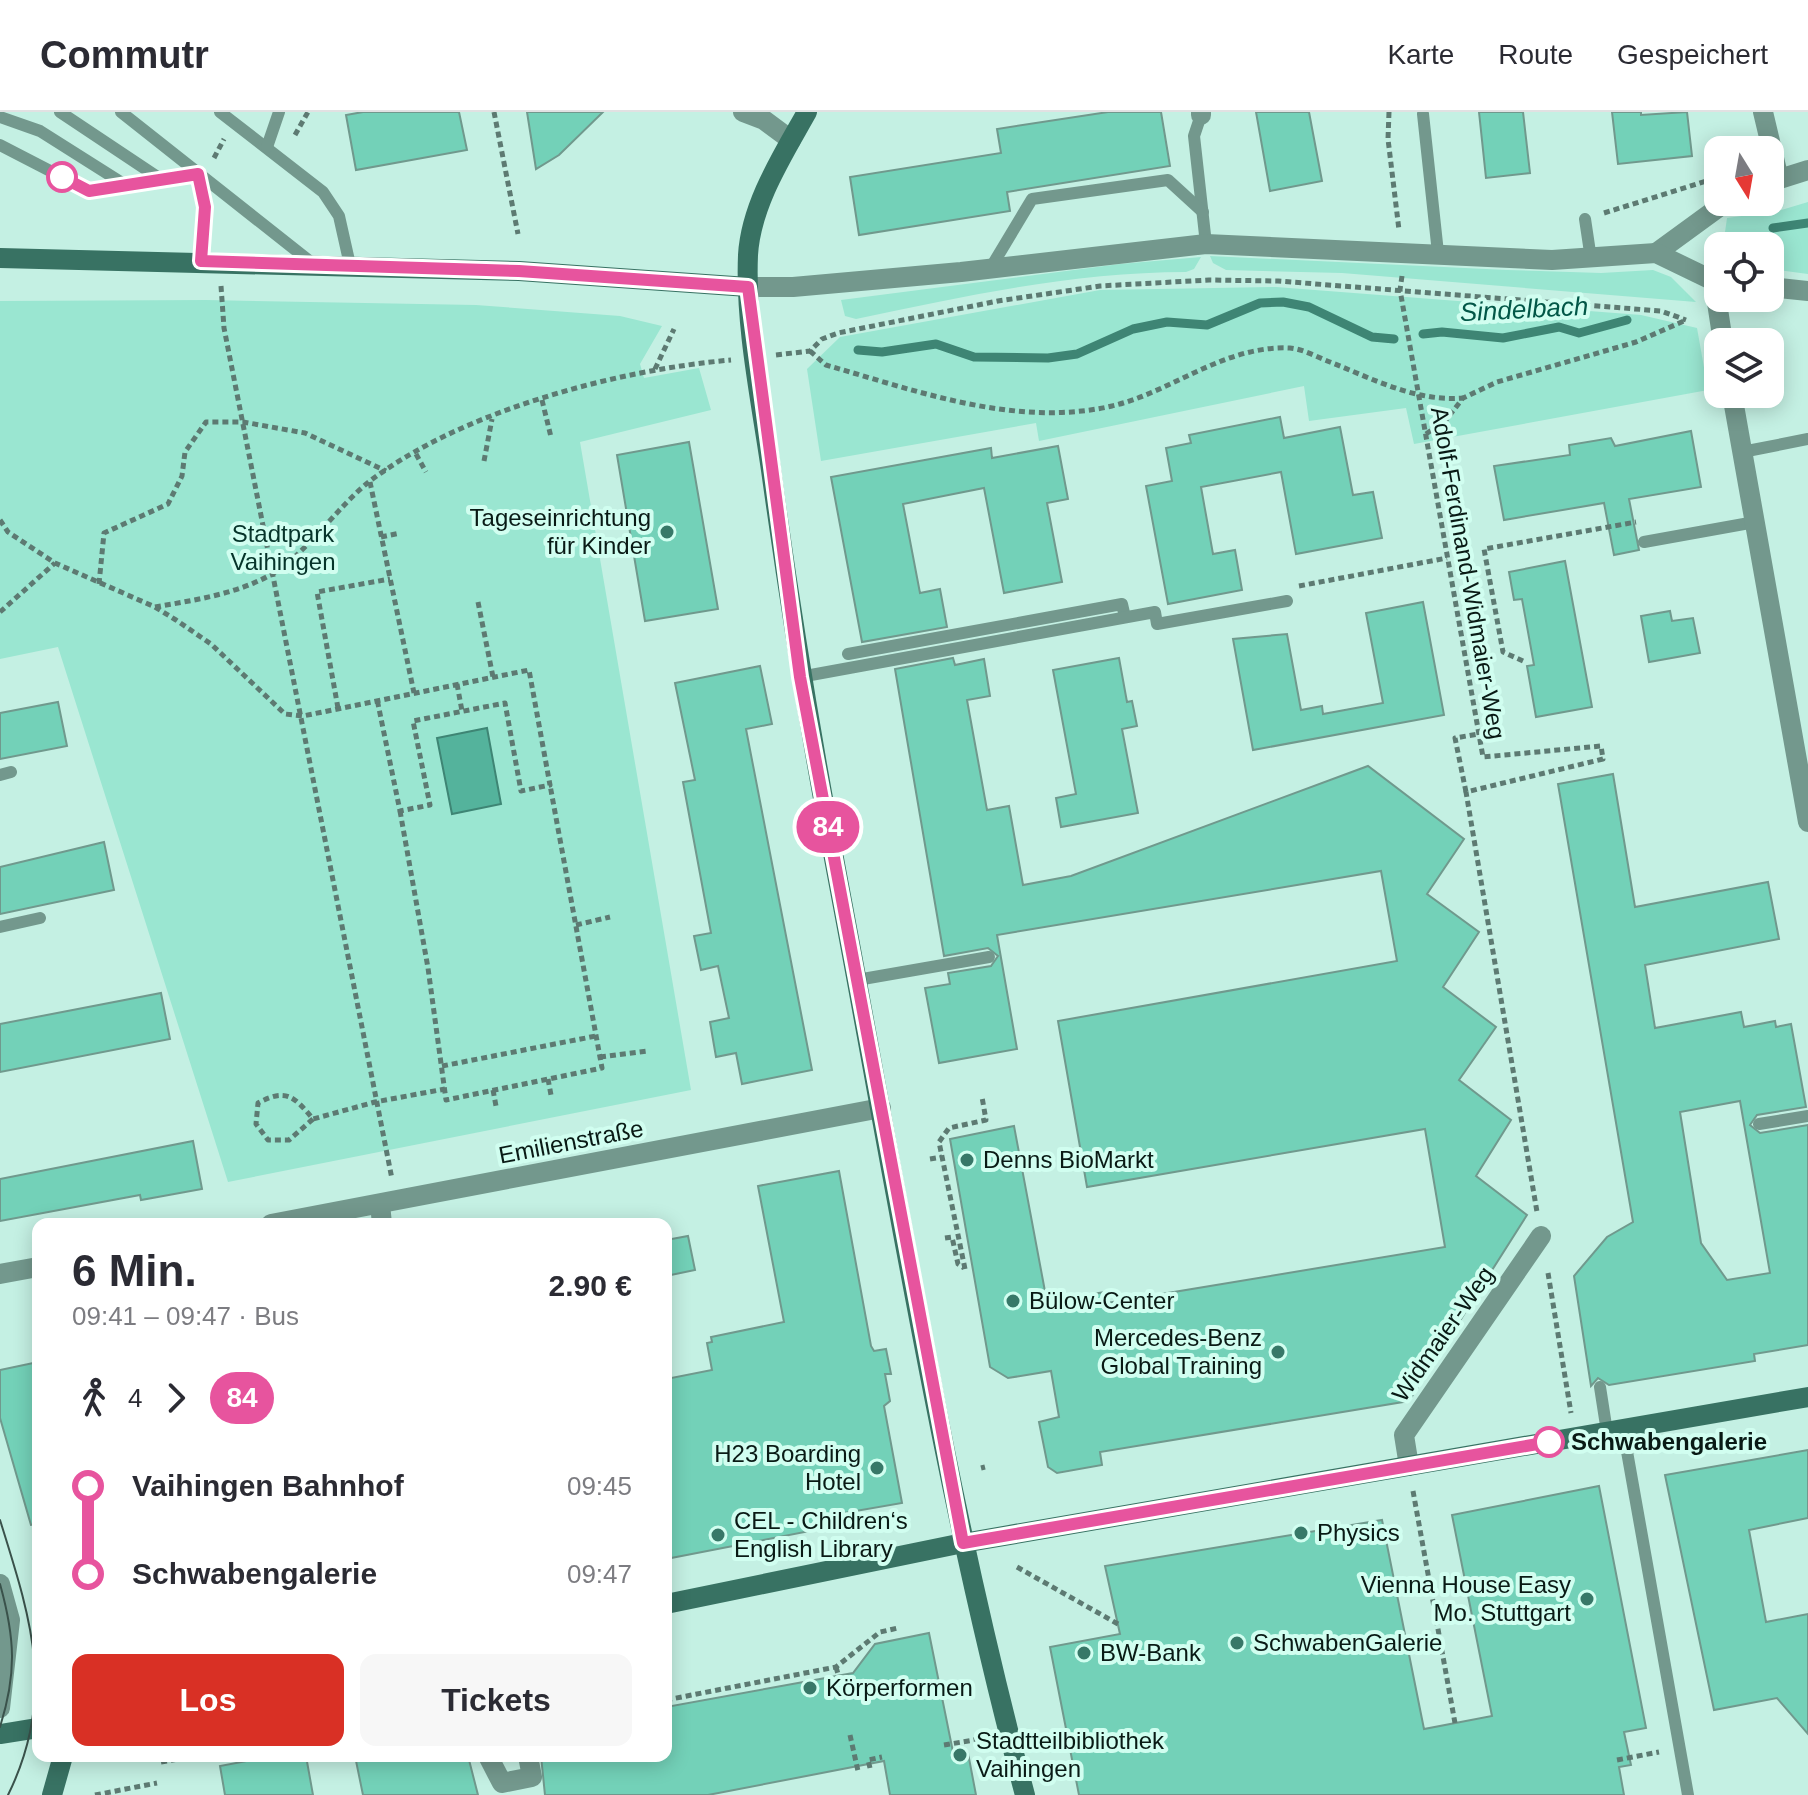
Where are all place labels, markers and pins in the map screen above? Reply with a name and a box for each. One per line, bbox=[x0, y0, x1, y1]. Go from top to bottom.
unlabelled marker bbox=[47, 162, 77, 192]
place label: Tageseinrichtung für Kinder bbox=[470, 504, 651, 559]
marker: Tageseinrichtung für Kinder bbox=[658, 523, 676, 541]
place label: Denns BioMarkt bbox=[983, 1146, 1154, 1173]
marker: Denns BioMarkt bbox=[958, 1151, 976, 1169]
place label: Bülow-Center bbox=[1029, 1287, 1174, 1314]
marker: Bülow-Center bbox=[1004, 1292, 1022, 1310]
place label: Mercedes-Benz Global Training bbox=[1094, 1324, 1262, 1379]
marker: Mercedes-Benz Global Training bbox=[1269, 1343, 1287, 1361]
marker: Schwabengalerie bbox=[1534, 1427, 1564, 1457]
place label: Schwabengalerie bbox=[1571, 1428, 1767, 1455]
place label: H23 Boarding Hotel bbox=[714, 1440, 861, 1495]
marker: H23 Boarding Hotel bbox=[868, 1459, 886, 1477]
place label: CEL - Children‘s English Library bbox=[734, 1507, 908, 1562]
place label: Physics bbox=[1317, 1519, 1400, 1546]
marker: Physics bbox=[1292, 1524, 1310, 1542]
marker: CEL - Children‘s English Library bbox=[709, 1526, 727, 1544]
place label: Vienna House Easy Mo. Stuttgart bbox=[1361, 1571, 1571, 1626]
marker: Vienna House Easy Mo. Stuttgart bbox=[1578, 1590, 1596, 1608]
place label: SchwabenGalerie bbox=[1253, 1629, 1442, 1656]
marker: SchwabenGalerie bbox=[1228, 1634, 1246, 1652]
place label: BW-Bank bbox=[1100, 1639, 1202, 1666]
marker: BW-Bank bbox=[1075, 1644, 1093, 1662]
place label: Körperformen bbox=[826, 1674, 973, 1701]
marker: Körperformen bbox=[801, 1679, 819, 1697]
place label: Stadtteilbibliothek Vaihingen bbox=[976, 1727, 1165, 1782]
marker: Stadtteilbibliothek Vaihingen bbox=[951, 1746, 969, 1764]

